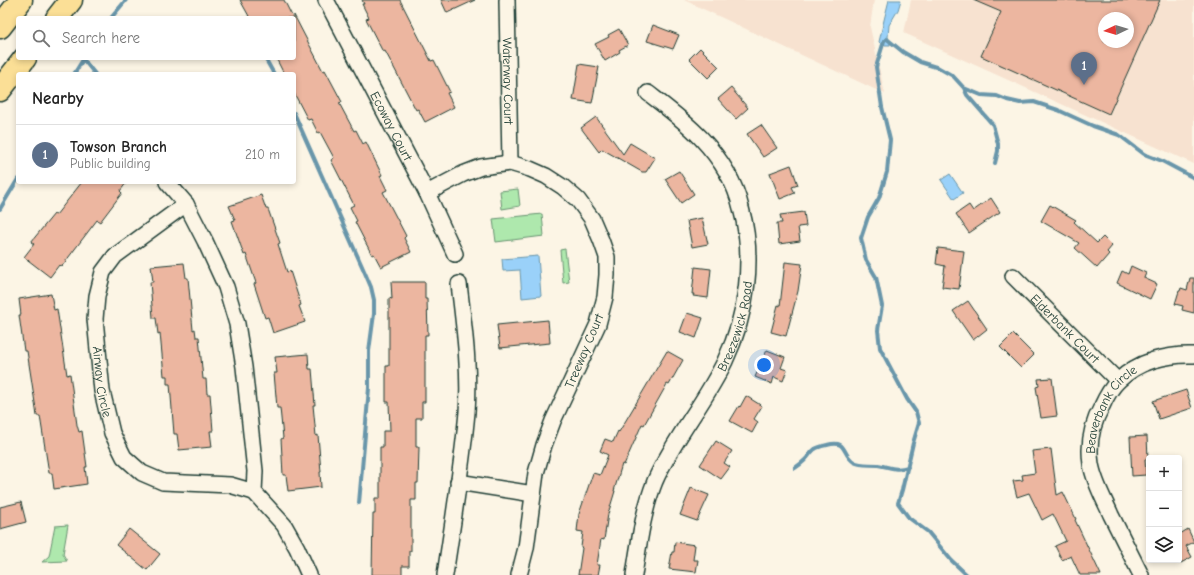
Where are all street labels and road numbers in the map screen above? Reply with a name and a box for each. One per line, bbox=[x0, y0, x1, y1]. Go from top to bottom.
street label: Waterway Court bbox=[500, 37, 517, 126]
street label: Ecoway Court bbox=[368, 89, 417, 164]
street label: Breezewick Road bbox=[714, 280, 754, 374]
street label: Elderbank Court bbox=[1028, 291, 1104, 367]
street label: Treeway Court bbox=[562, 310, 607, 391]
street label: Airway Circle bbox=[90, 346, 116, 419]
street label: Beaverbank Circle bbox=[1082, 361, 1140, 454]

